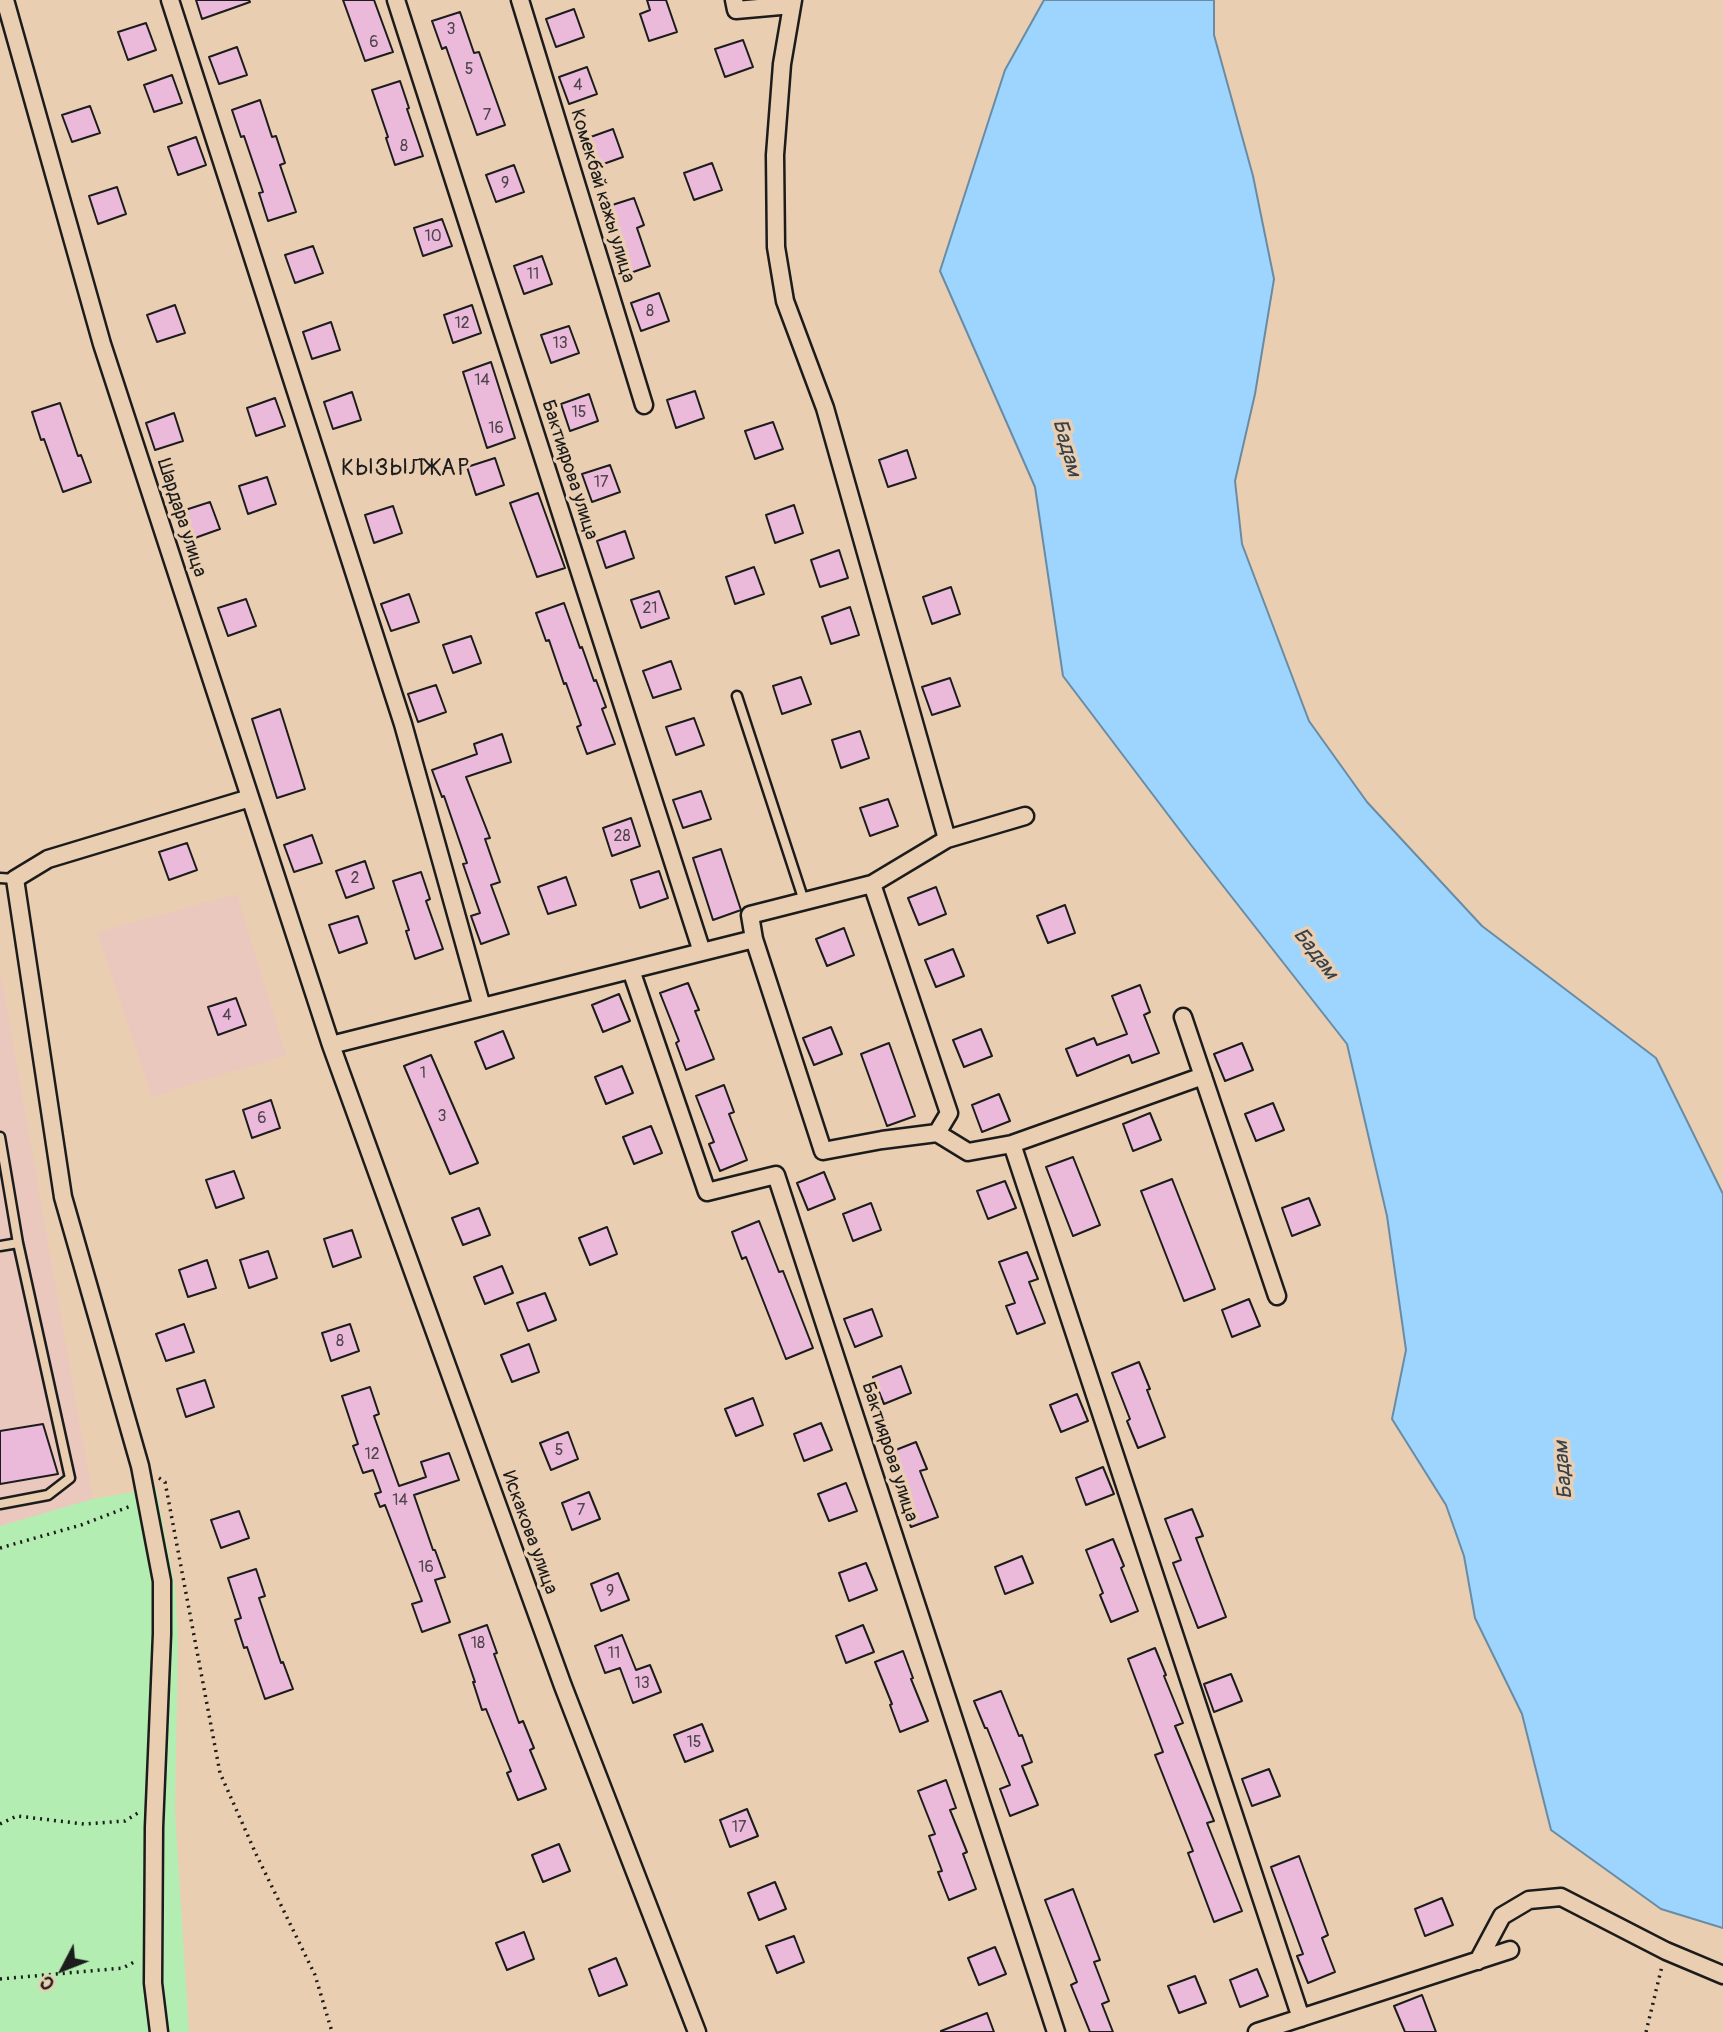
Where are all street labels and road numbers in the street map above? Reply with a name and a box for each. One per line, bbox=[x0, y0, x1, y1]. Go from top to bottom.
street label: Комекбай кажы улица bbox=[565, 106, 639, 286]
street label: Бактиярова улица bbox=[536, 397, 602, 543]
street label: Шардара улица bbox=[151, 456, 211, 580]
street label: Бактиярова улица bbox=[856, 1379, 922, 1525]
street label: Искакова улица bbox=[496, 1468, 562, 1598]

